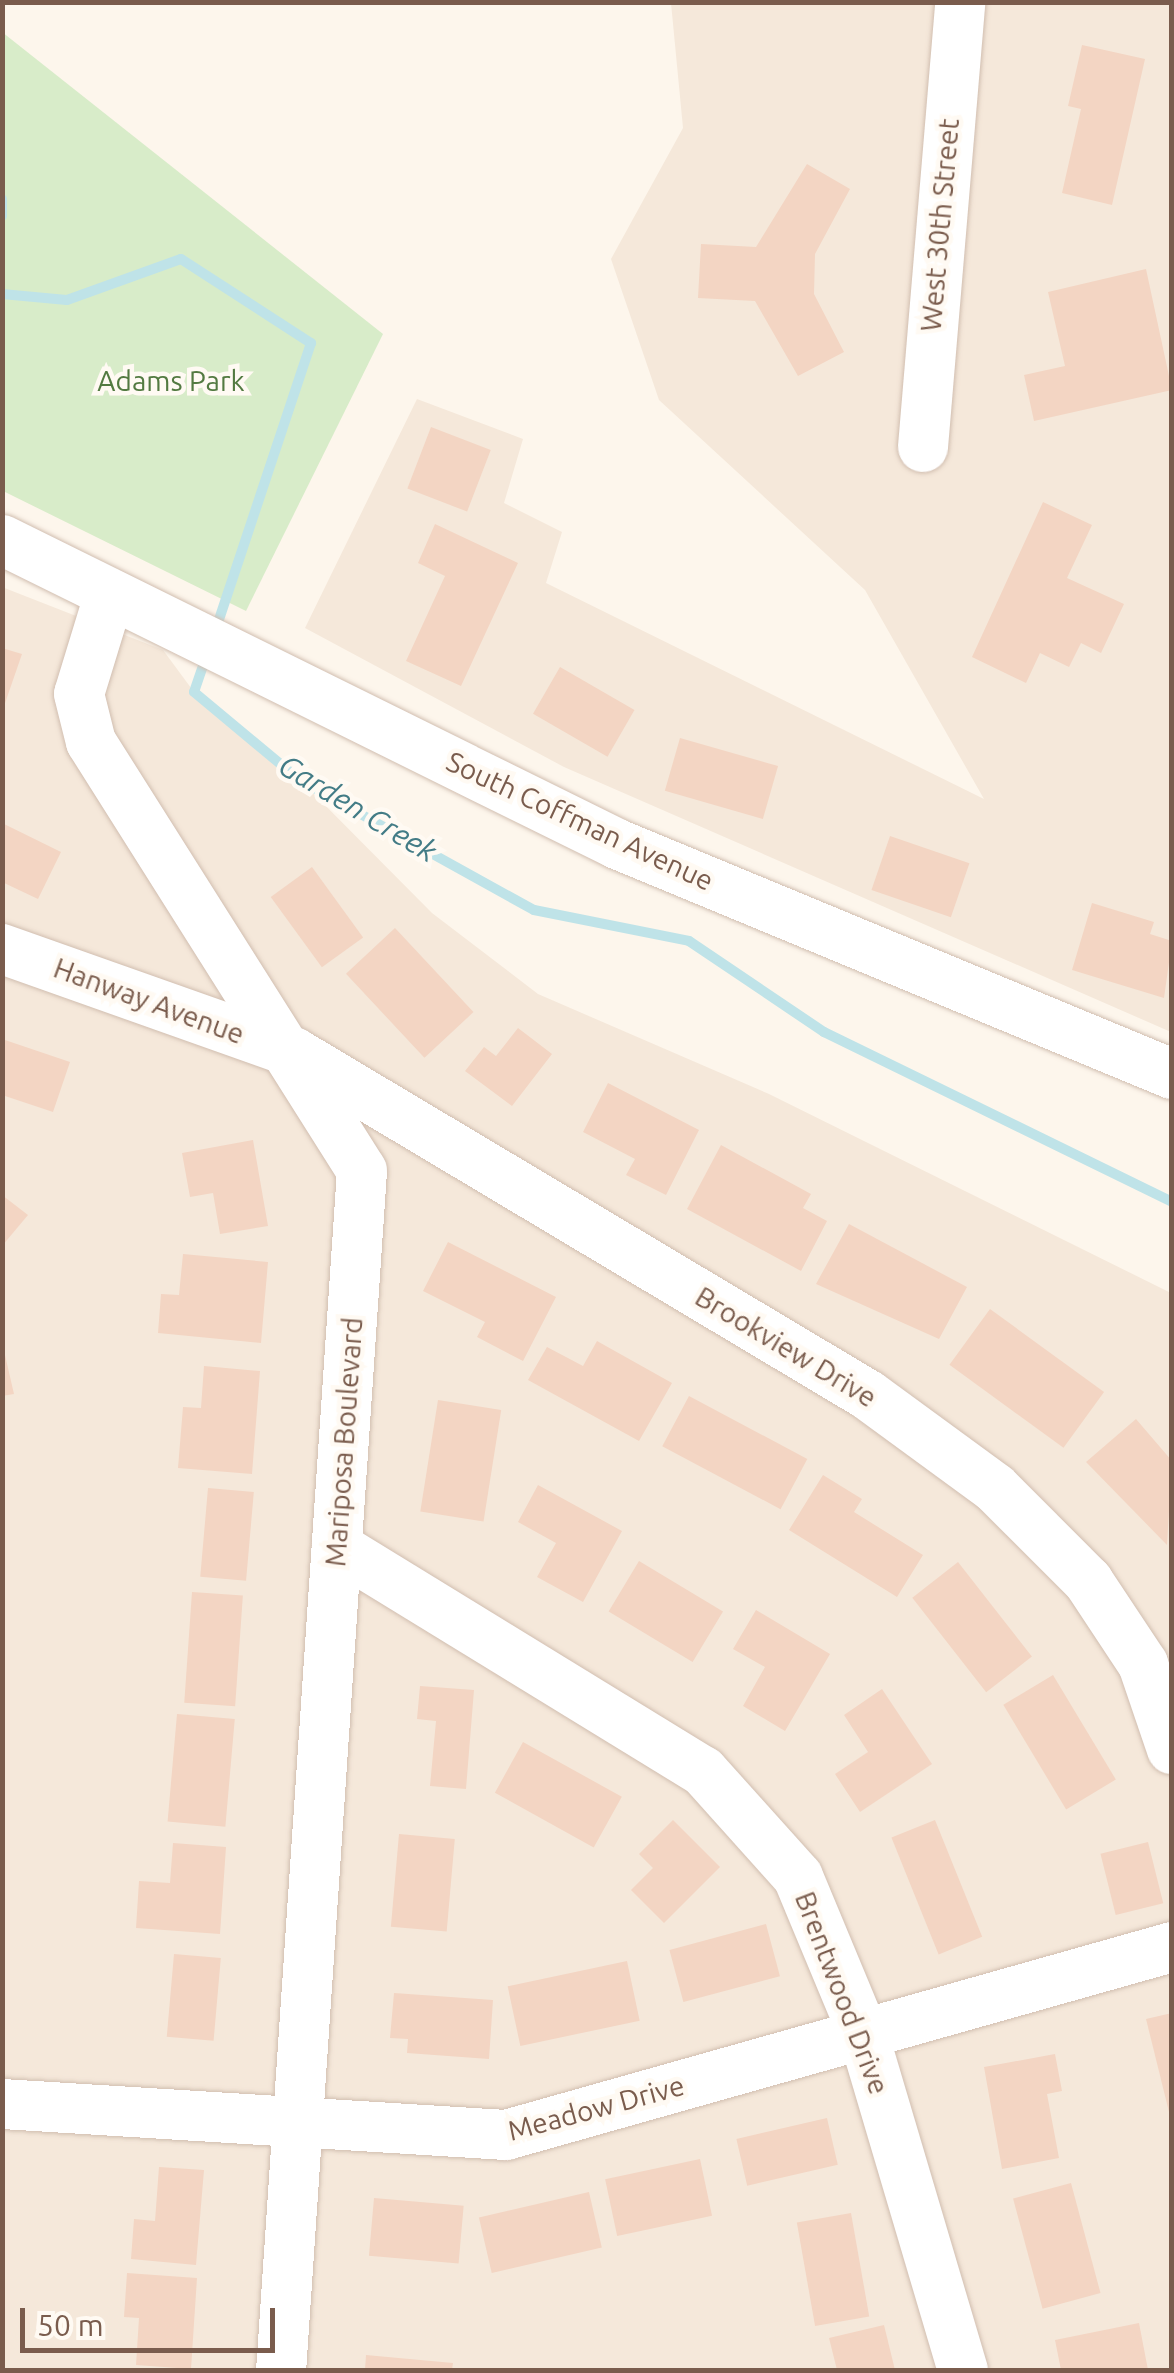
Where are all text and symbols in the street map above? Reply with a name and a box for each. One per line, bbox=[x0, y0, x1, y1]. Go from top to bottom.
street label: West 30th Street bbox=[914, 117, 966, 333]
park label: Adams Park bbox=[97, 364, 245, 398]
street label: South Coffman Avenue bbox=[441, 744, 719, 898]
water label: Garden Creek bbox=[272, 747, 444, 869]
street label: Hanway Avenue bbox=[49, 951, 249, 1051]
street label: Brookview Drive bbox=[689, 1280, 883, 1414]
street label: Mariposa Boulevard bbox=[319, 1316, 369, 1568]
street label: Brentwood Drive bbox=[788, 1887, 896, 2099]
street label: Meadow Drive bbox=[504, 2068, 688, 2148]
scale bar bbox=[25, 2288, 280, 2350]
text: 50 m bbox=[37, 2308, 104, 2342]

